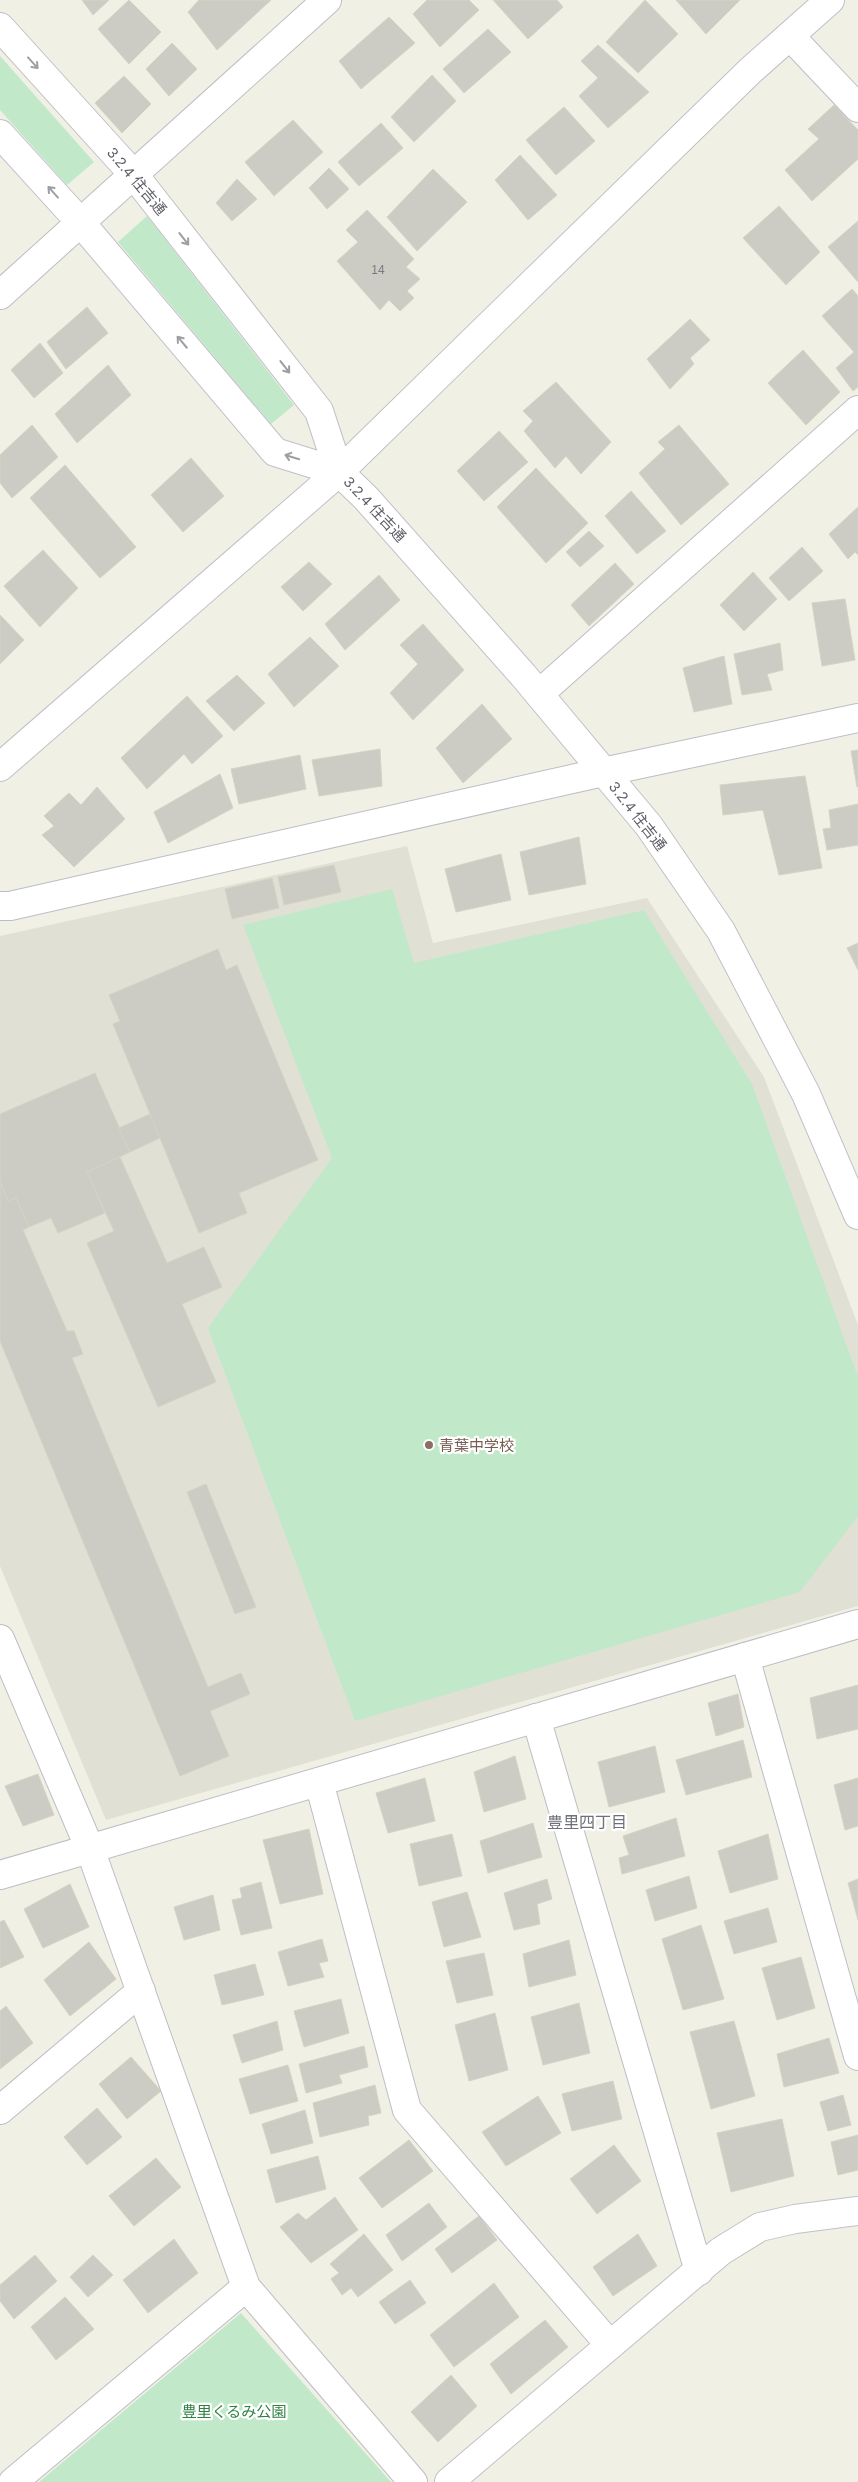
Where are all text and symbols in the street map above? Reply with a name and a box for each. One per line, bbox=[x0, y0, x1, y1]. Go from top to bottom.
one-way arrow bbox=[27, 57, 39, 70]
street label: 3.2.4 住吉通 bbox=[104, 144, 170, 218]
one-way arrow bbox=[47, 186, 59, 199]
one-way arrow bbox=[179, 232, 190, 245]
house number: 14 bbox=[371, 263, 385, 277]
one-way arrow bbox=[176, 336, 187, 349]
one-way arrow bbox=[279, 360, 290, 373]
one-way arrow bbox=[285, 452, 301, 462]
street label: 3.2.4 住吉通 bbox=[341, 473, 409, 545]
street label: 3.2.4 住吉通 bbox=[606, 778, 670, 854]
place label: 青葉中学校 bbox=[439, 1437, 514, 1454]
marker: 青葉中学校 bbox=[423, 1439, 435, 1451]
district label: 豊里四丁目 bbox=[547, 1814, 627, 1831]
park label: 豊里くるみ公園 bbox=[182, 2403, 286, 2420]

